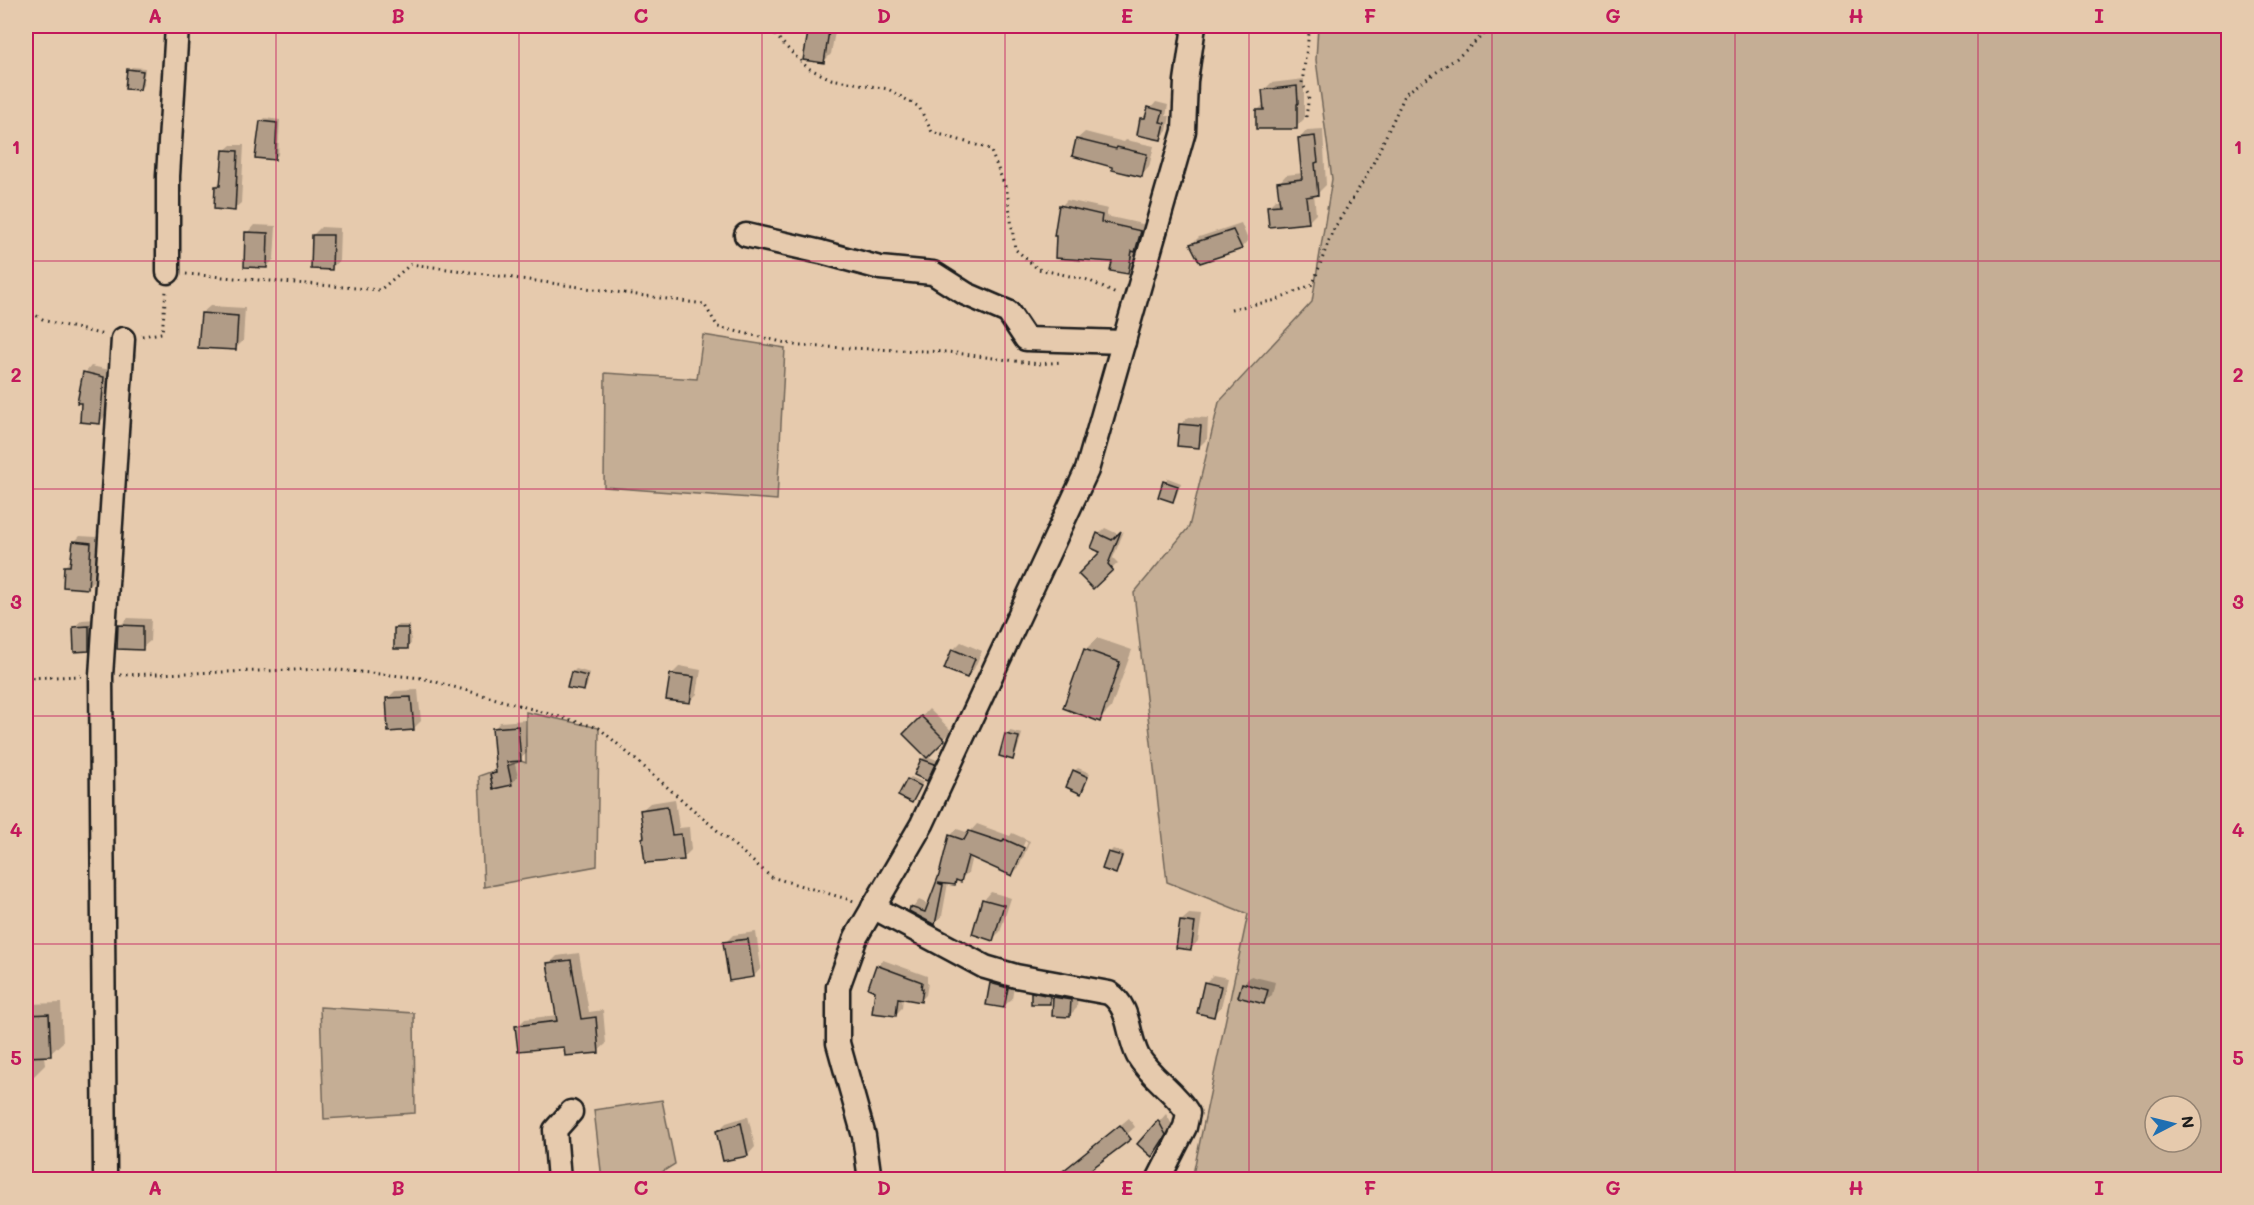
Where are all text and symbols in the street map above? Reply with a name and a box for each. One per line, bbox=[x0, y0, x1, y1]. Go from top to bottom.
text: A bbox=[148, 2, 162, 28]
text: B bbox=[391, 2, 405, 28]
text: C bbox=[634, 2, 649, 28]
text: D bbox=[877, 2, 891, 28]
text: E bbox=[1121, 2, 1133, 28]
text: F bbox=[1364, 2, 1377, 28]
text: G bbox=[1605, 2, 1621, 28]
text: H bbox=[1848, 2, 1864, 28]
text: I bbox=[2094, 2, 2104, 28]
text: 1 bbox=[12, 133, 20, 159]
text: 1 bbox=[2234, 133, 2242, 159]
text: 2 bbox=[10, 361, 22, 387]
text: 2 bbox=[2232, 361, 2244, 387]
text: 3 bbox=[10, 588, 22, 614]
text: 3 bbox=[2232, 588, 2244, 614]
text: 4 bbox=[10, 816, 23, 842]
text: 4 bbox=[2232, 816, 2245, 842]
text: 5 bbox=[10, 1044, 22, 1070]
text: 5 bbox=[2232, 1044, 2244, 1070]
north arrow bbox=[2143, 1094, 2203, 1154]
text: N bbox=[2177, 1115, 2200, 1129]
text: A bbox=[148, 1174, 162, 1200]
text: B bbox=[391, 1174, 405, 1200]
text: C bbox=[634, 1174, 649, 1200]
text: D bbox=[877, 1174, 891, 1200]
text: E bbox=[1121, 1174, 1133, 1200]
text: F bbox=[1364, 1174, 1377, 1200]
text: G bbox=[1605, 1174, 1621, 1200]
text: H bbox=[1848, 1174, 1864, 1200]
text: I bbox=[2094, 1174, 2104, 1200]

